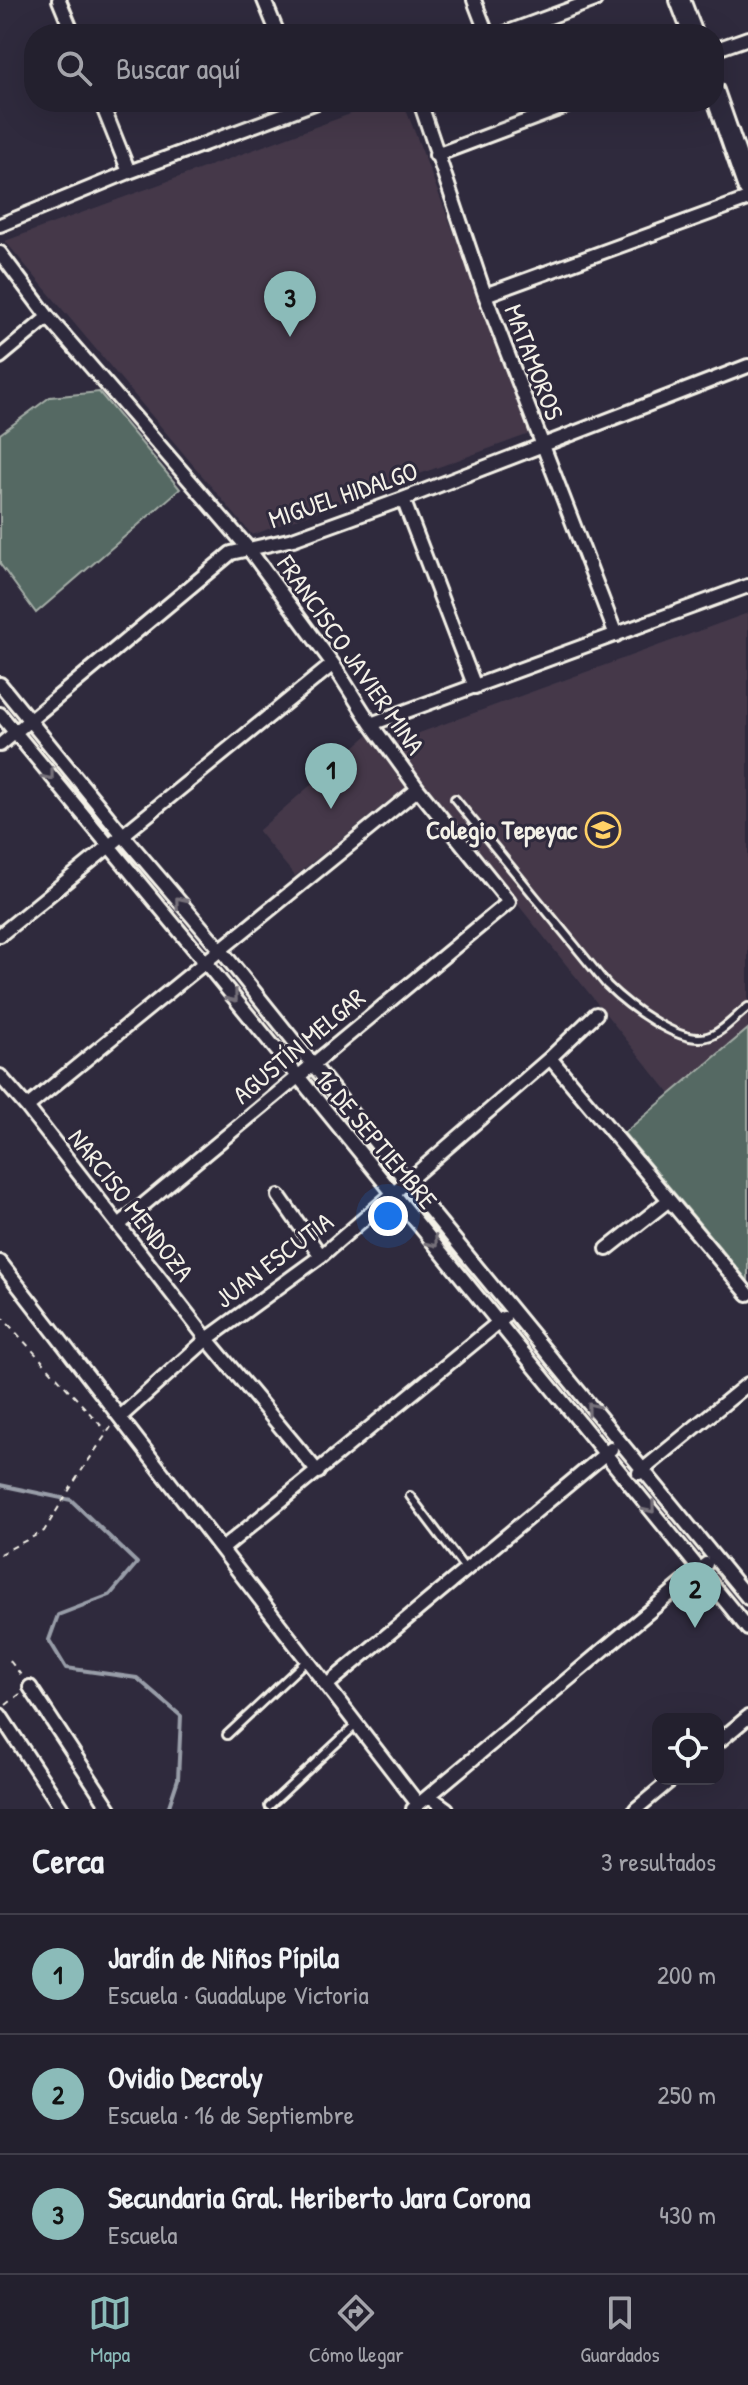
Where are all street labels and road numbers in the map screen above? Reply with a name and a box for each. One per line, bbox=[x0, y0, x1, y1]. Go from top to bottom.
street label: MATAMOROS bbox=[496, 299, 573, 425]
street label: MIGUEL HIDALGO bbox=[264, 453, 422, 536]
street label: FRANCISCO JAVIER MINA bbox=[269, 547, 433, 761]
street label: AGUSTÍN MELGAR bbox=[225, 980, 373, 1111]
street label: 16 DE SEPTIEMBRE bbox=[307, 1061, 446, 1217]
street label: NARCISO MENDOZA bbox=[61, 1121, 202, 1288]
street label: JUAN ESCUTIA bbox=[208, 1204, 340, 1316]

